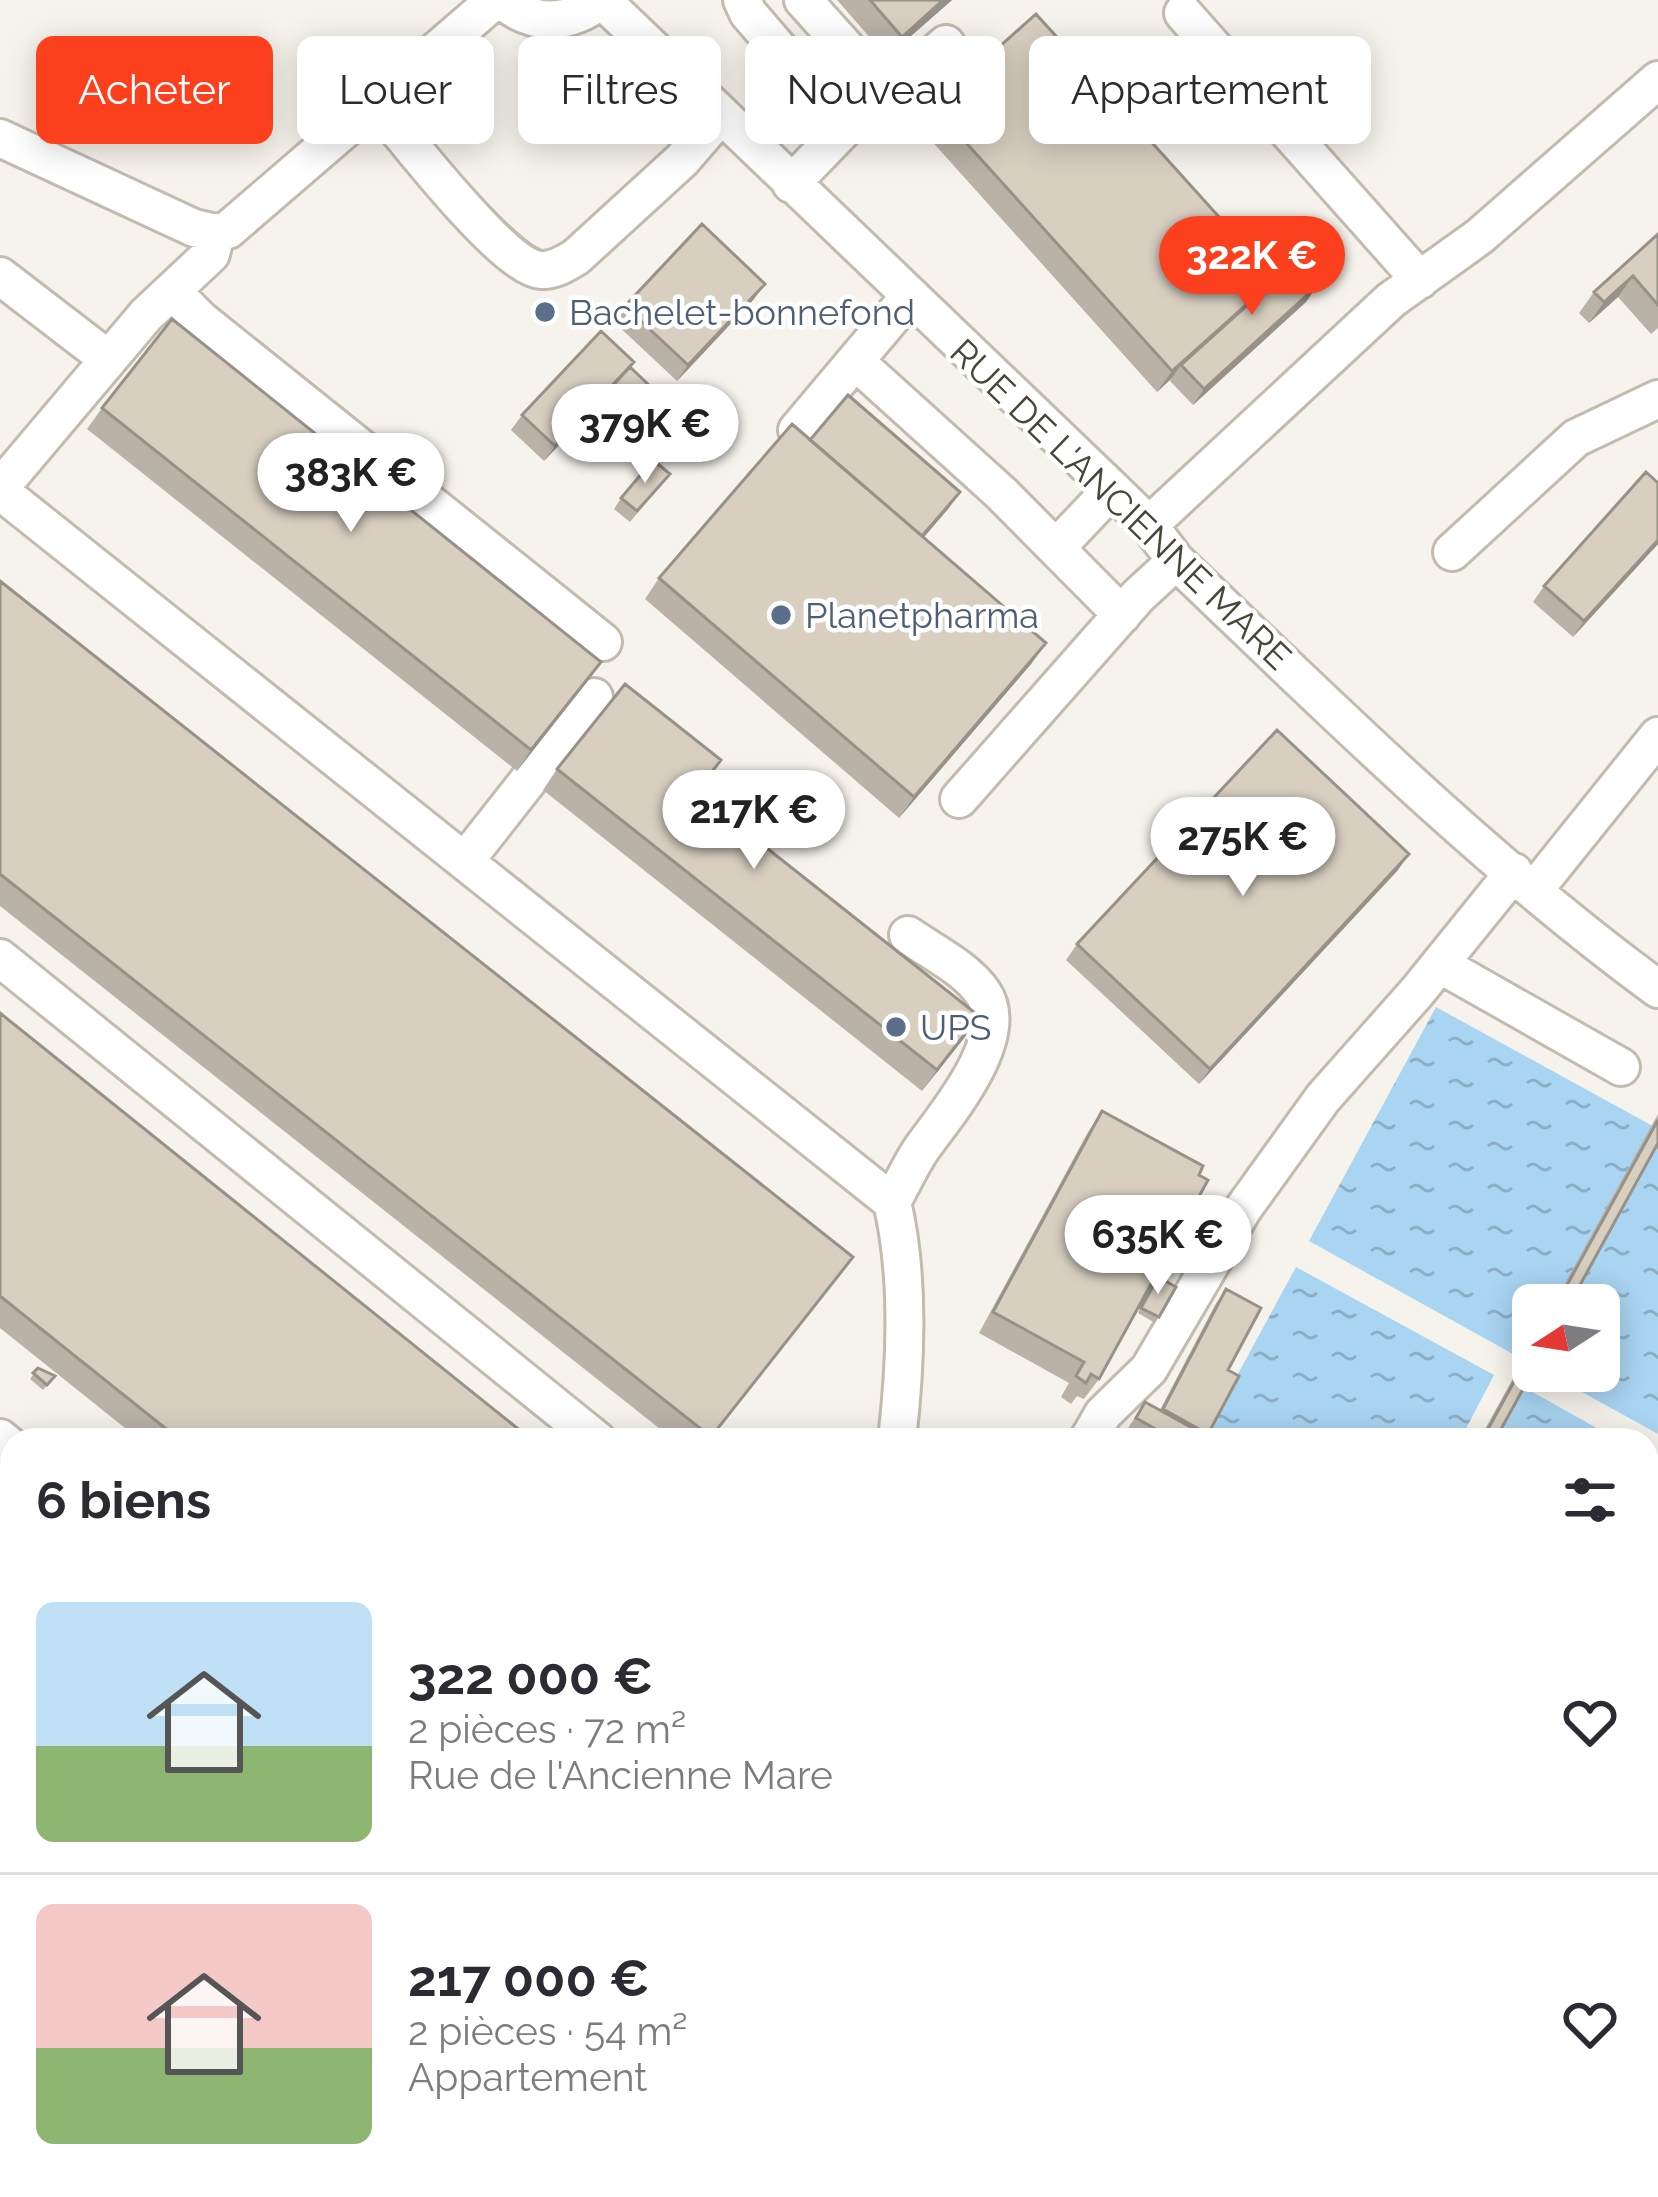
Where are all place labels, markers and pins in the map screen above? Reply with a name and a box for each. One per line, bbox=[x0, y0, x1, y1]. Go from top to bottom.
pin: 322K € bbox=[1154, 216, 1350, 318]
place label: Bachelet-bonnefond bbox=[569, 291, 915, 333]
marker: Bachelet-bonnefond bbox=[532, 299, 558, 325]
pin: 379K € bbox=[547, 384, 743, 486]
pin: 383K € bbox=[253, 433, 449, 535]
place label: Planetpharma bbox=[805, 594, 1039, 636]
marker: Planetpharma bbox=[768, 602, 794, 628]
pin: 217K € bbox=[656, 770, 852, 872]
pin: 275K € bbox=[1145, 797, 1341, 899]
place label: UPS bbox=[920, 1006, 991, 1048]
marker: UPS bbox=[883, 1014, 909, 1040]
pin: 635K € bbox=[1060, 1195, 1256, 1297]

